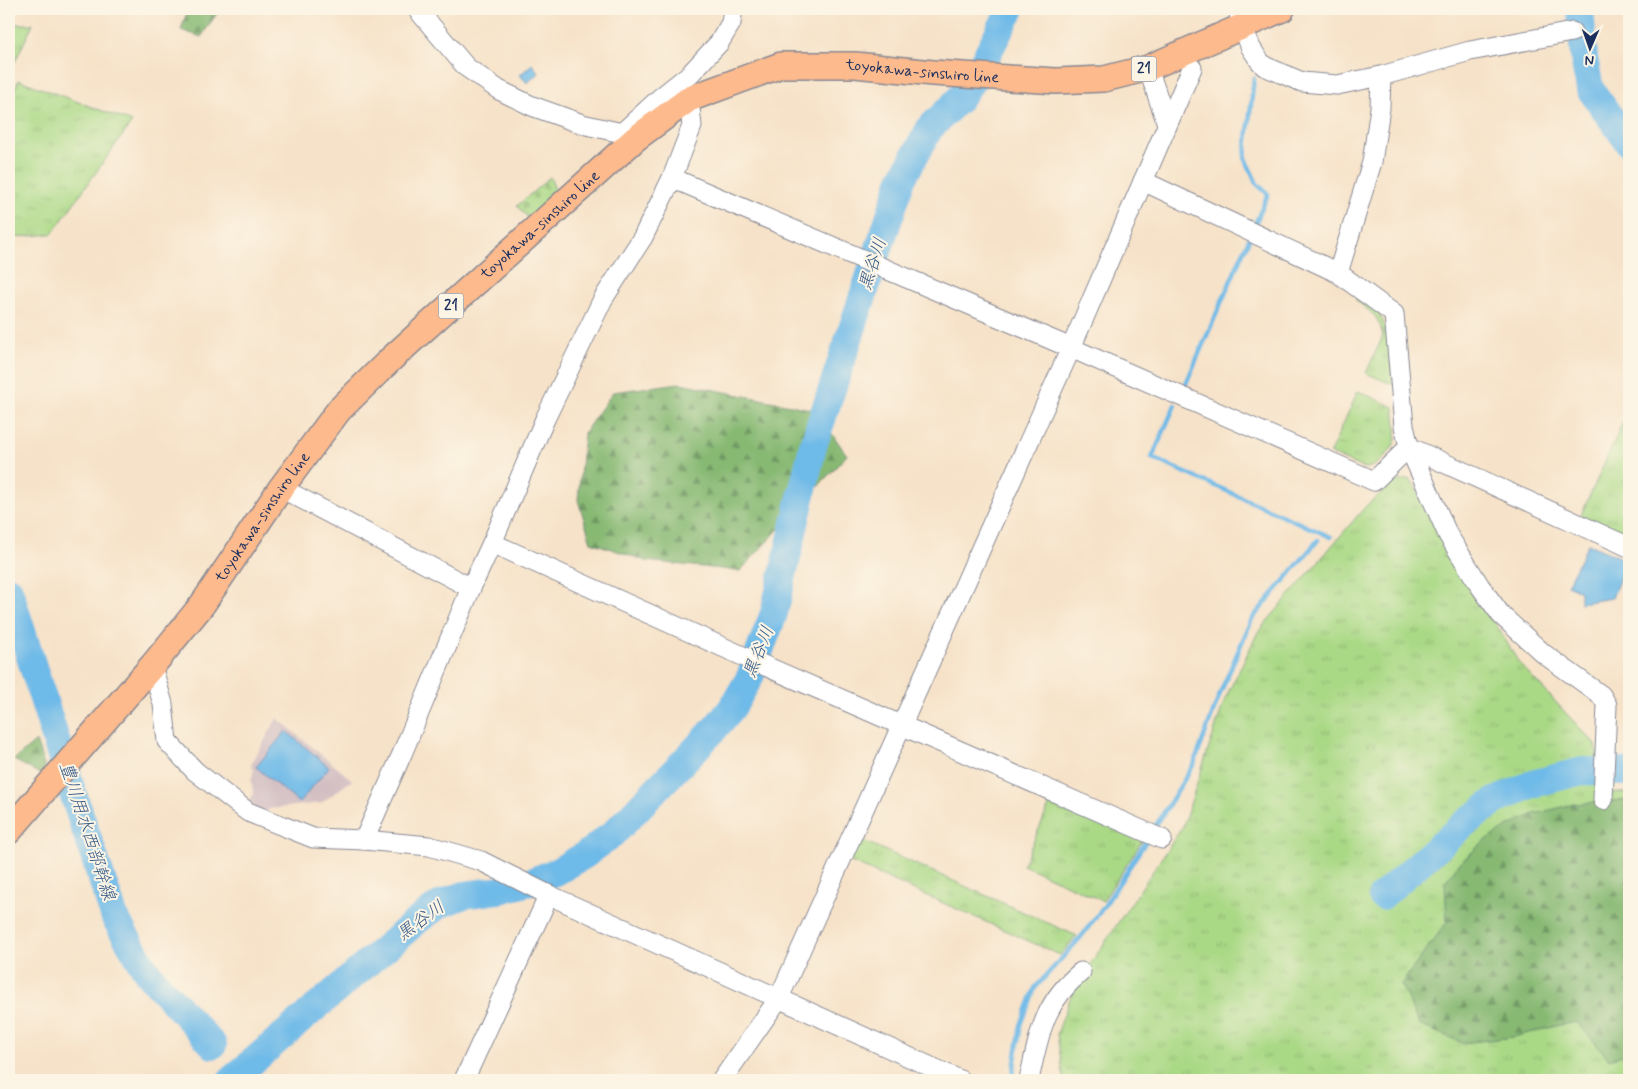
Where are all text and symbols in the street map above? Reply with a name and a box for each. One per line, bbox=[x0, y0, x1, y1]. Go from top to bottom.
north arrow bbox=[1566, 22, 1616, 72]
text: N bbox=[1585, 51, 1595, 69]
street label: toyokawa-sinshiro line bbox=[845, 55, 1000, 88]
road number: 21 bbox=[1132, 56, 1156, 82]
street label: toyokawa-sinshiro line bbox=[475, 165, 604, 285]
water label: 黒谷川 bbox=[853, 235, 893, 293]
road number: 21 bbox=[438, 294, 464, 318]
street label: toyokawa-sinshiro line bbox=[209, 447, 315, 587]
water label: 黒谷川 bbox=[738, 622, 780, 682]
water label: 豊川用水西部幹線 bbox=[53, 759, 121, 904]
water label: 黒谷川 bbox=[392, 895, 450, 947]

